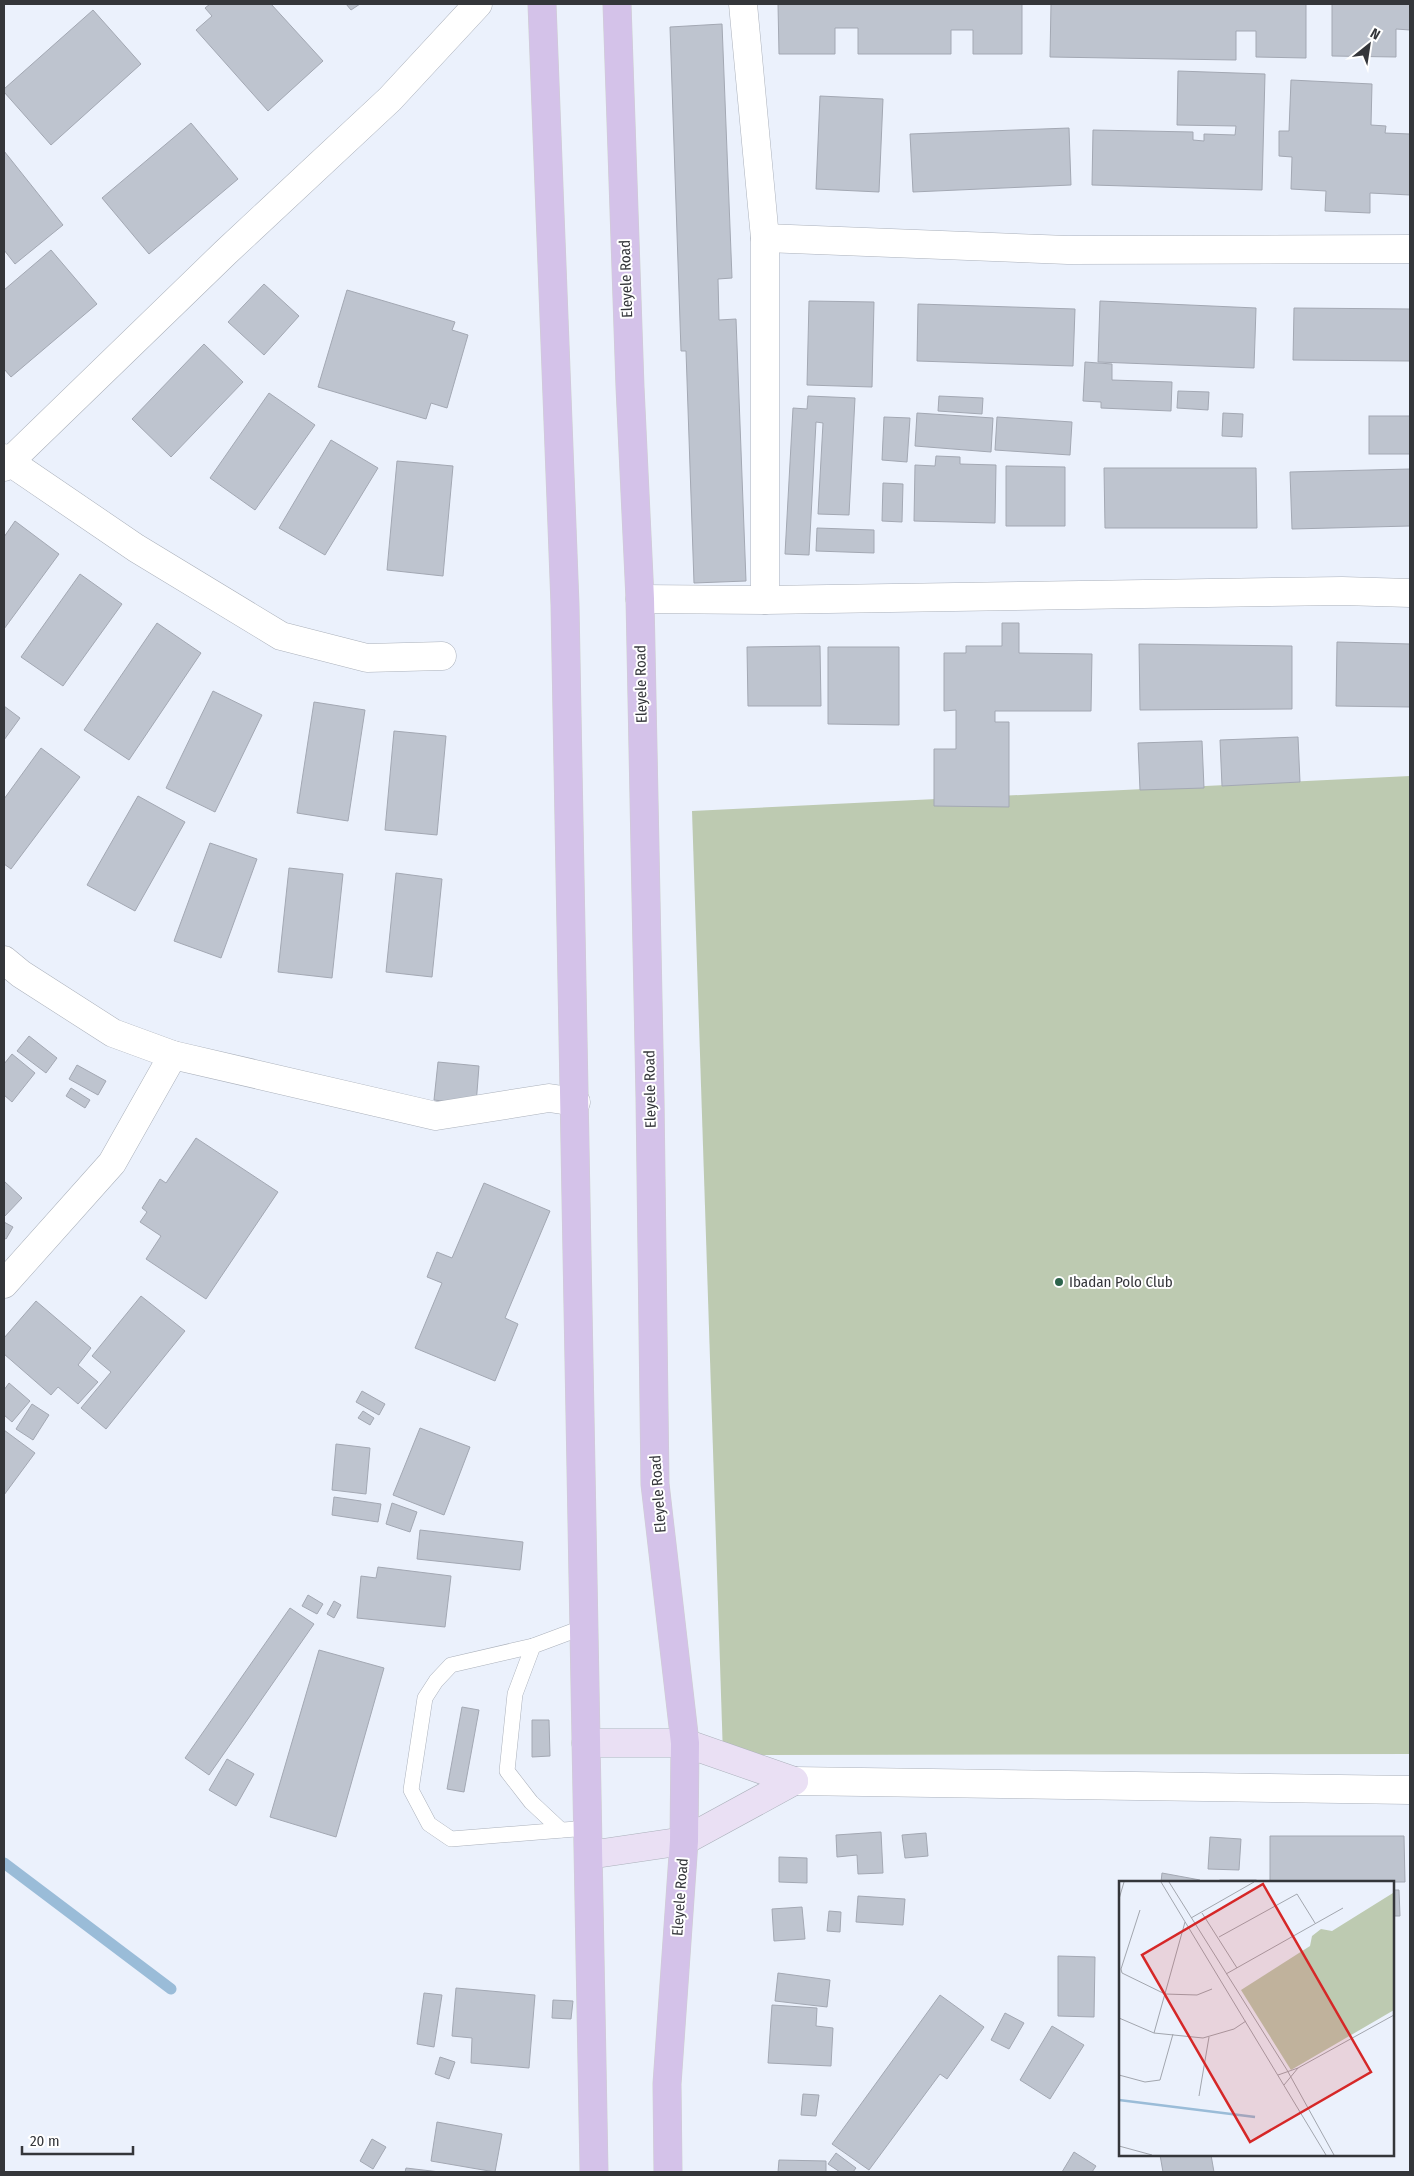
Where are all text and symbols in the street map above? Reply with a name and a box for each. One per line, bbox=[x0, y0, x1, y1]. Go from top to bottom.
north arrow bbox=[1344, 20, 1394, 70]
text: N bbox=[1367, 25, 1383, 44]
street label: Eleyele Road bbox=[616, 240, 636, 318]
street label: Eleyele Road bbox=[631, 645, 651, 723]
street label: Eleyele Road bbox=[640, 1050, 660, 1128]
place label: Ibadan Polo Club bbox=[1069, 1273, 1173, 1291]
marker: Ibadan Polo Club bbox=[1053, 1276, 1065, 1288]
street label: Eleyele Road bbox=[646, 1454, 670, 1534]
street label: Eleyele Road bbox=[668, 1857, 692, 1937]
inset map bbox=[1119, 1881, 1394, 2156]
scale bar bbox=[22, 2124, 134, 2156]
text: 20 m bbox=[30, 2132, 60, 2150]

